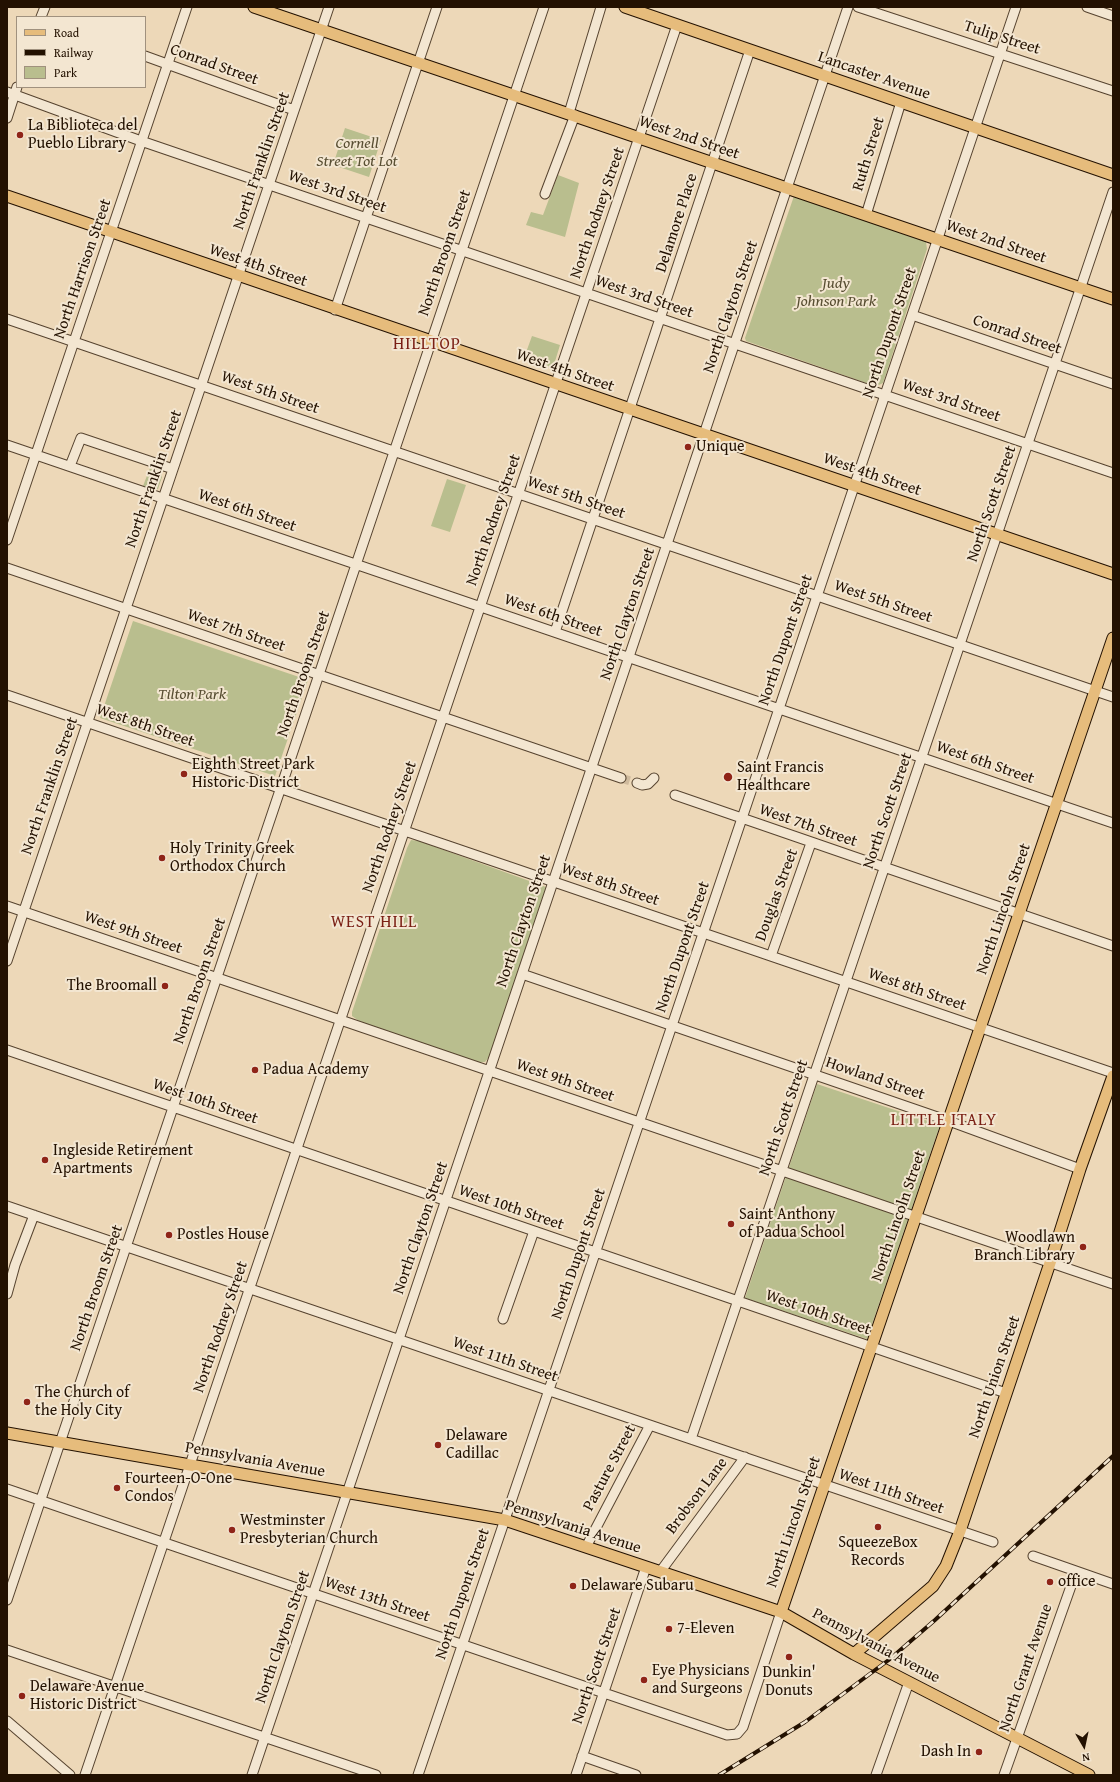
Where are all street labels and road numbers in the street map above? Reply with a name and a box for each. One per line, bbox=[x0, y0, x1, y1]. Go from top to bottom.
street label: Tulip Street bbox=[961, 17, 1043, 59]
street label: Conrad Street bbox=[167, 40, 261, 90]
street label: Lancaster Avenue bbox=[815, 48, 933, 104]
street label: North Franklin Street bbox=[229, 90, 295, 232]
street label: West 2nd Street bbox=[636, 112, 742, 164]
street label: Ruth Street bbox=[849, 115, 889, 193]
street label: North Rodney Street bbox=[566, 145, 630, 281]
street label: West 3rd Street bbox=[285, 166, 389, 218]
street label: Delamore Place bbox=[652, 171, 702, 275]
street label: North Broom Street bbox=[414, 187, 476, 319]
street label: North Harrison Street bbox=[50, 197, 116, 341]
street label: West 2nd Street bbox=[943, 216, 1049, 268]
street label: North Clayton Street bbox=[699, 238, 763, 376]
street label: West 4th Street bbox=[206, 240, 310, 292]
street label: North Dupont Street bbox=[859, 265, 921, 401]
street label: West 3rd Street bbox=[592, 271, 696, 323]
street label: Conrad Street bbox=[970, 311, 1064, 359]
street label: West 4th Street bbox=[513, 345, 617, 397]
street label: West 5th Street bbox=[218, 367, 322, 419]
street label: West 3rd Street bbox=[899, 375, 1003, 427]
street label: North Franklin Street bbox=[121, 408, 187, 550]
street label: North Scott Street bbox=[963, 443, 1021, 565]
street label: West 4th Street bbox=[820, 449, 924, 501]
street label: North Rodney Street bbox=[462, 452, 526, 588]
street label: West 5th Street bbox=[524, 472, 628, 524]
street label: West 6th Street bbox=[195, 485, 299, 537]
street label: North Clayton Street bbox=[596, 545, 660, 683]
street label: North Dupont Street bbox=[755, 572, 817, 708]
street label: West 5th Street bbox=[831, 576, 935, 628]
street label: West 6th Street bbox=[501, 590, 605, 642]
street label: West 7th Street bbox=[184, 605, 288, 657]
street label: North Broom Street bbox=[273, 608, 335, 740]
street label: West 8th Street bbox=[93, 700, 197, 752]
street label: North Franklin Street bbox=[17, 715, 83, 857]
street label: West 6th Street bbox=[933, 737, 1037, 789]
street label: North Scott Street bbox=[859, 750, 917, 872]
street label: North Rodney Street bbox=[358, 759, 422, 895]
street label: West 7th Street bbox=[756, 800, 860, 852]
street label: North Lincoln Street bbox=[973, 841, 1035, 977]
street label: Douglas Street bbox=[751, 846, 803, 944]
street label: North Clayton Street bbox=[492, 852, 556, 990]
street label: West 8th Street bbox=[558, 859, 662, 911]
street label: North Dupont Street bbox=[652, 879, 714, 1015]
street label: West 9th Street bbox=[81, 907, 185, 959]
street label: North Broom Street bbox=[169, 915, 231, 1047]
street label: West 8th Street bbox=[865, 964, 969, 1016]
street label: Howland Street bbox=[823, 1053, 927, 1105]
street label: West 9th Street bbox=[513, 1055, 617, 1107]
street label: North Scott Street bbox=[755, 1057, 813, 1179]
street label: West 10th Street bbox=[150, 1075, 260, 1129]
street label: North Lincoln Street bbox=[868, 1148, 930, 1284]
street label: North Clayton Street bbox=[389, 1159, 453, 1297]
street label: West 10th Street bbox=[456, 1181, 566, 1235]
street label: North Dupont Street bbox=[548, 1186, 610, 1322]
street label: North Broom Street bbox=[66, 1222, 128, 1354]
street label: North Rodney Street bbox=[189, 1259, 253, 1395]
street label: West 10th Street bbox=[763, 1286, 873, 1340]
street label: North Union Street bbox=[965, 1313, 1025, 1441]
street label: West 11th Street bbox=[450, 1333, 560, 1387]
street label: Pasture Street bbox=[579, 1422, 641, 1514]
street label: Pennsylvania Avenue bbox=[183, 1438, 327, 1482]
street label: Brobson Lane bbox=[662, 1454, 732, 1538]
street label: North Lincoln Street bbox=[763, 1454, 825, 1590]
street label: West 11th Street bbox=[836, 1465, 946, 1519]
street label: Pennsylvania Avenue bbox=[503, 1496, 643, 1558]
street label: North Dupont Street bbox=[432, 1526, 494, 1662]
street label: North Clayton Street bbox=[251, 1568, 315, 1706]
street label: West 13th Street bbox=[322, 1573, 432, 1627]
street label: North Grant Avenue bbox=[995, 1601, 1057, 1735]
street label: Pennsylvania Avenue bbox=[809, 1604, 943, 1688]
street label: North Scott Street bbox=[568, 1605, 626, 1727]

